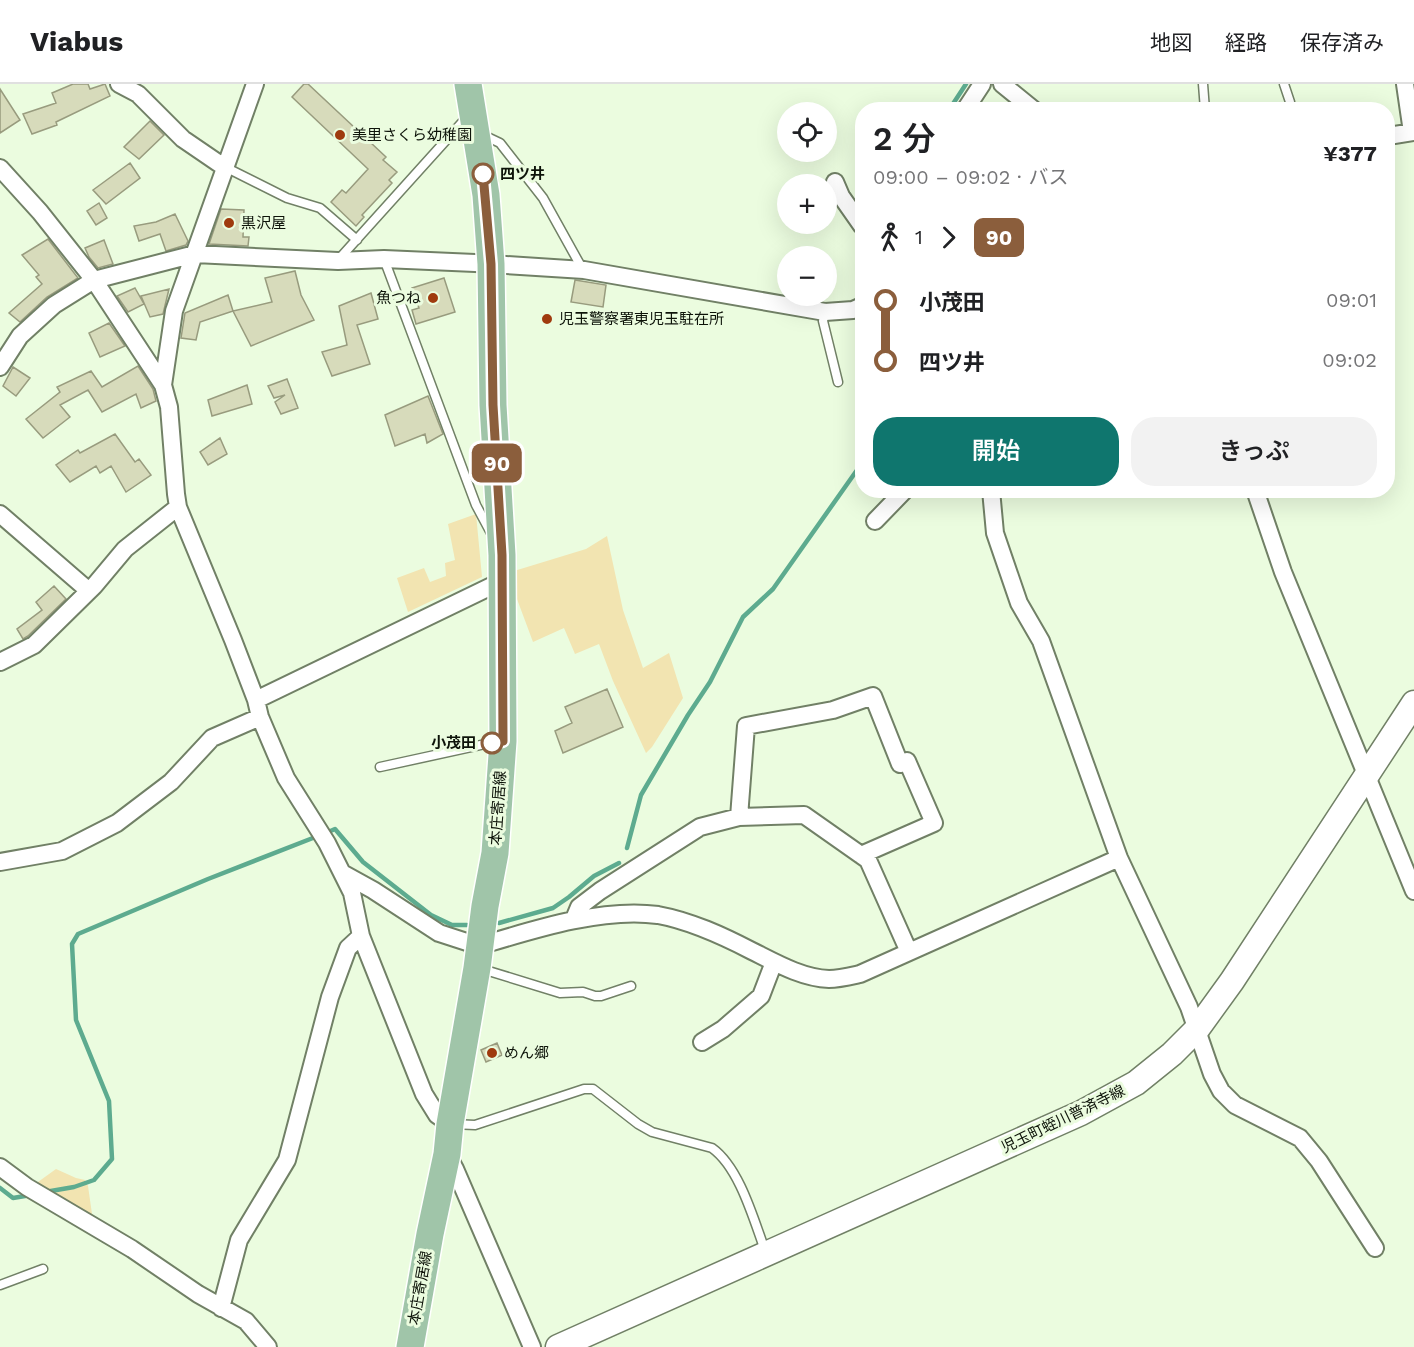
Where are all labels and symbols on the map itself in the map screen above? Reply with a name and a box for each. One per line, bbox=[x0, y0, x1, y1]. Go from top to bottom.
place label: 美里さくら幼稚園 bbox=[352, 126, 472, 144]
marker: 美里さくら幼稚園 bbox=[333, 128, 347, 142]
marker: 四ツ井 bbox=[472, 163, 494, 185]
place label: 四ツ井 bbox=[500, 165, 545, 183]
place label: 黒沢屋 bbox=[241, 214, 286, 232]
marker: 黒沢屋 bbox=[222, 216, 236, 230]
place label: 魚つね bbox=[376, 289, 421, 307]
marker: 魚つね bbox=[426, 291, 440, 305]
place label: 児玉警察署東児玉駐在所 bbox=[559, 310, 724, 328]
marker: 児玉警察署東児玉駐在所 bbox=[540, 312, 554, 326]
line badge: 90 bbox=[470, 444, 524, 482]
marker: 小茂田 bbox=[481, 732, 503, 754]
place label: 小茂田 bbox=[431, 734, 476, 752]
street label: 本庄寄居線 bbox=[486, 770, 510, 846]
place label: めん郷 bbox=[504, 1044, 549, 1062]
marker: めん郷 bbox=[485, 1046, 499, 1060]
street label: 児玉町蛭川普済寺線 bbox=[998, 1081, 1128, 1157]
street label: 本庄寄居線 bbox=[405, 1249, 435, 1327]

